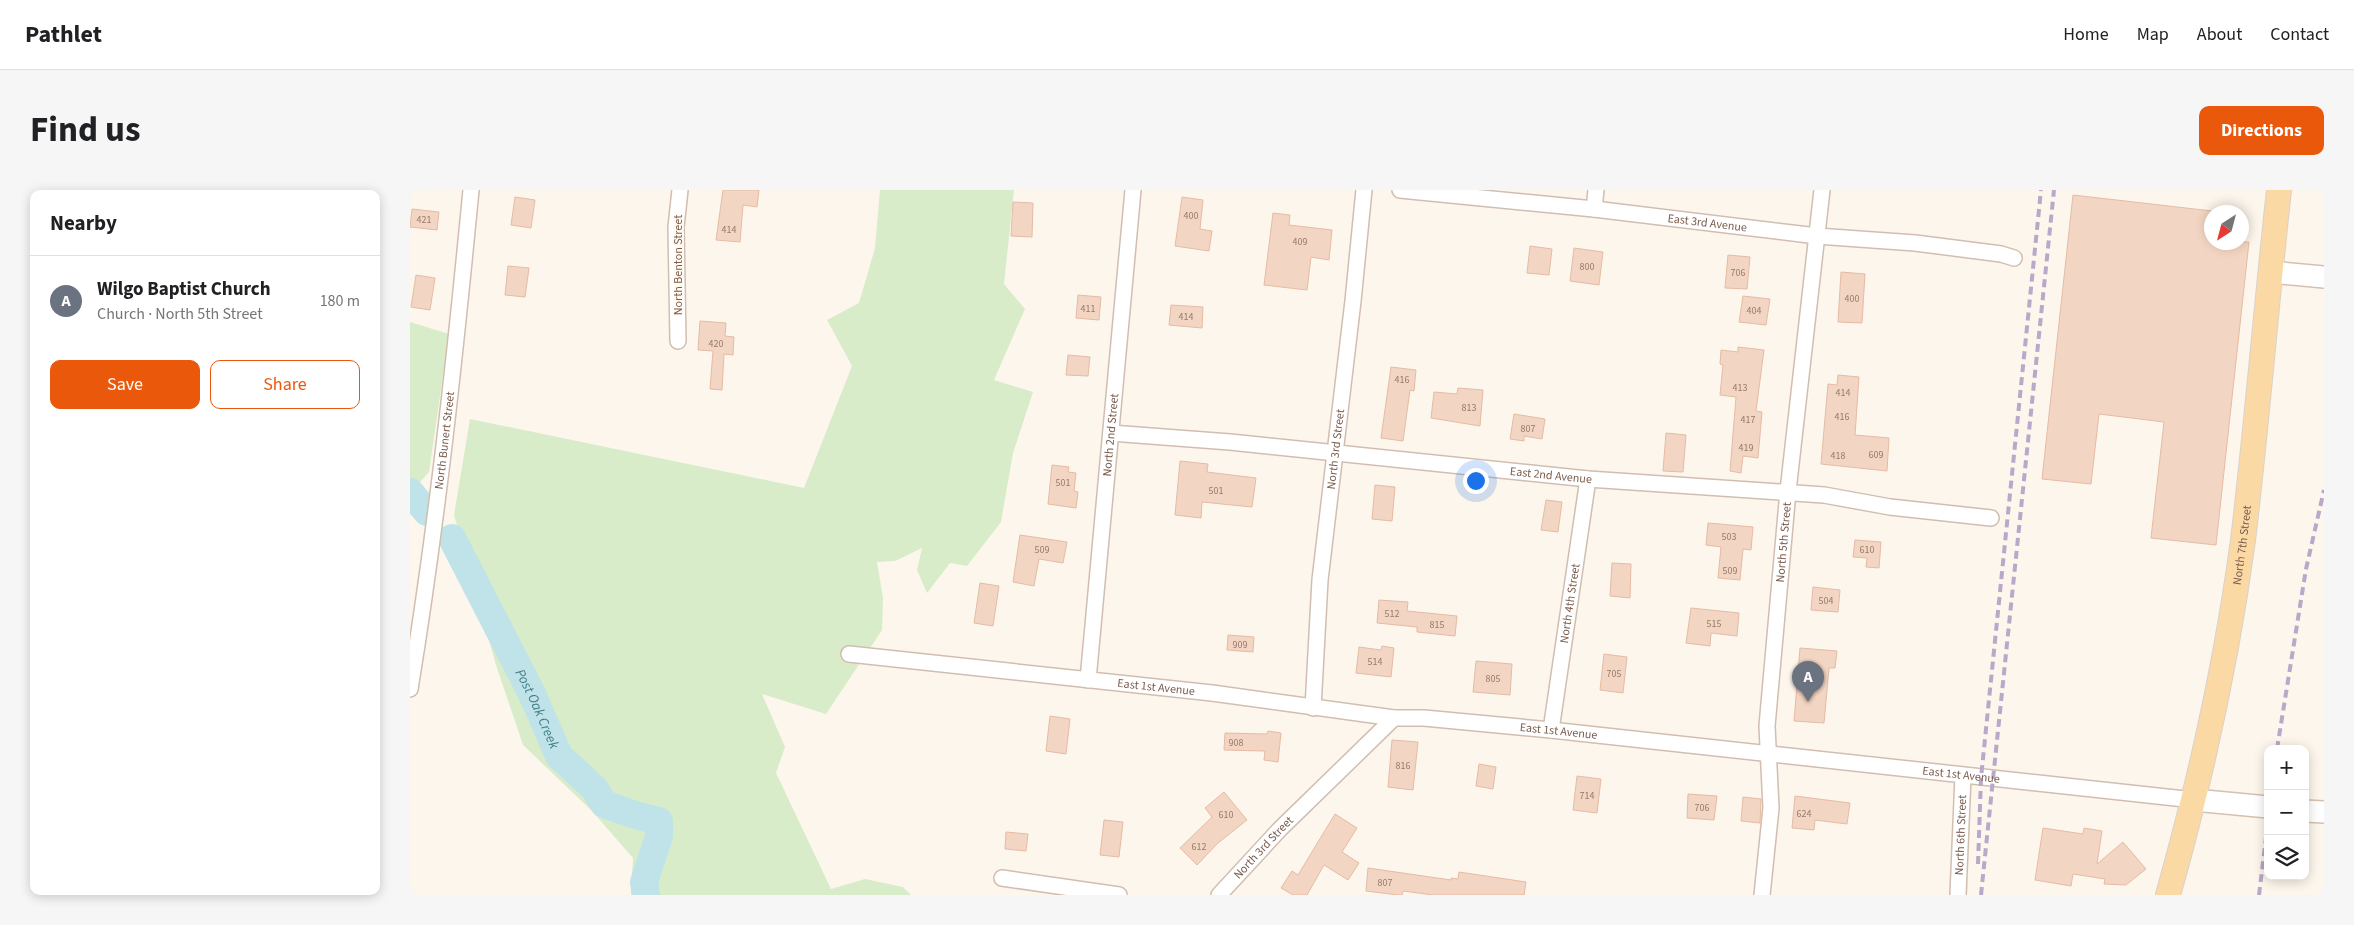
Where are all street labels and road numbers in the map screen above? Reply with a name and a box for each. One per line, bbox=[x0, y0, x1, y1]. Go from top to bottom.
street label: East 3rd Avenue bbox=[1667, 210, 1748, 236]
street label: North Benton Street bbox=[670, 215, 687, 315]
street label: North Bunert Street bbox=[431, 391, 459, 490]
street label: North 2nd Street bbox=[1099, 393, 1123, 477]
street label: North 3rd Street bbox=[1323, 408, 1349, 490]
street label: East 2nd Avenue bbox=[1509, 463, 1592, 488]
street label: North 5th Street bbox=[1772, 501, 1796, 583]
street label: North 7th Street bbox=[2229, 504, 2256, 586]
street label: North 4th Street bbox=[1556, 562, 1584, 645]
street label: East 1st Avenue bbox=[1117, 675, 1196, 700]
street label: East 1st Avenue bbox=[1519, 719, 1598, 744]
street label: East 1st Avenue bbox=[1922, 762, 2001, 788]
street label: North 6th Street bbox=[1951, 794, 1971, 876]
street label: North 3rd Street bbox=[1230, 812, 1297, 883]

